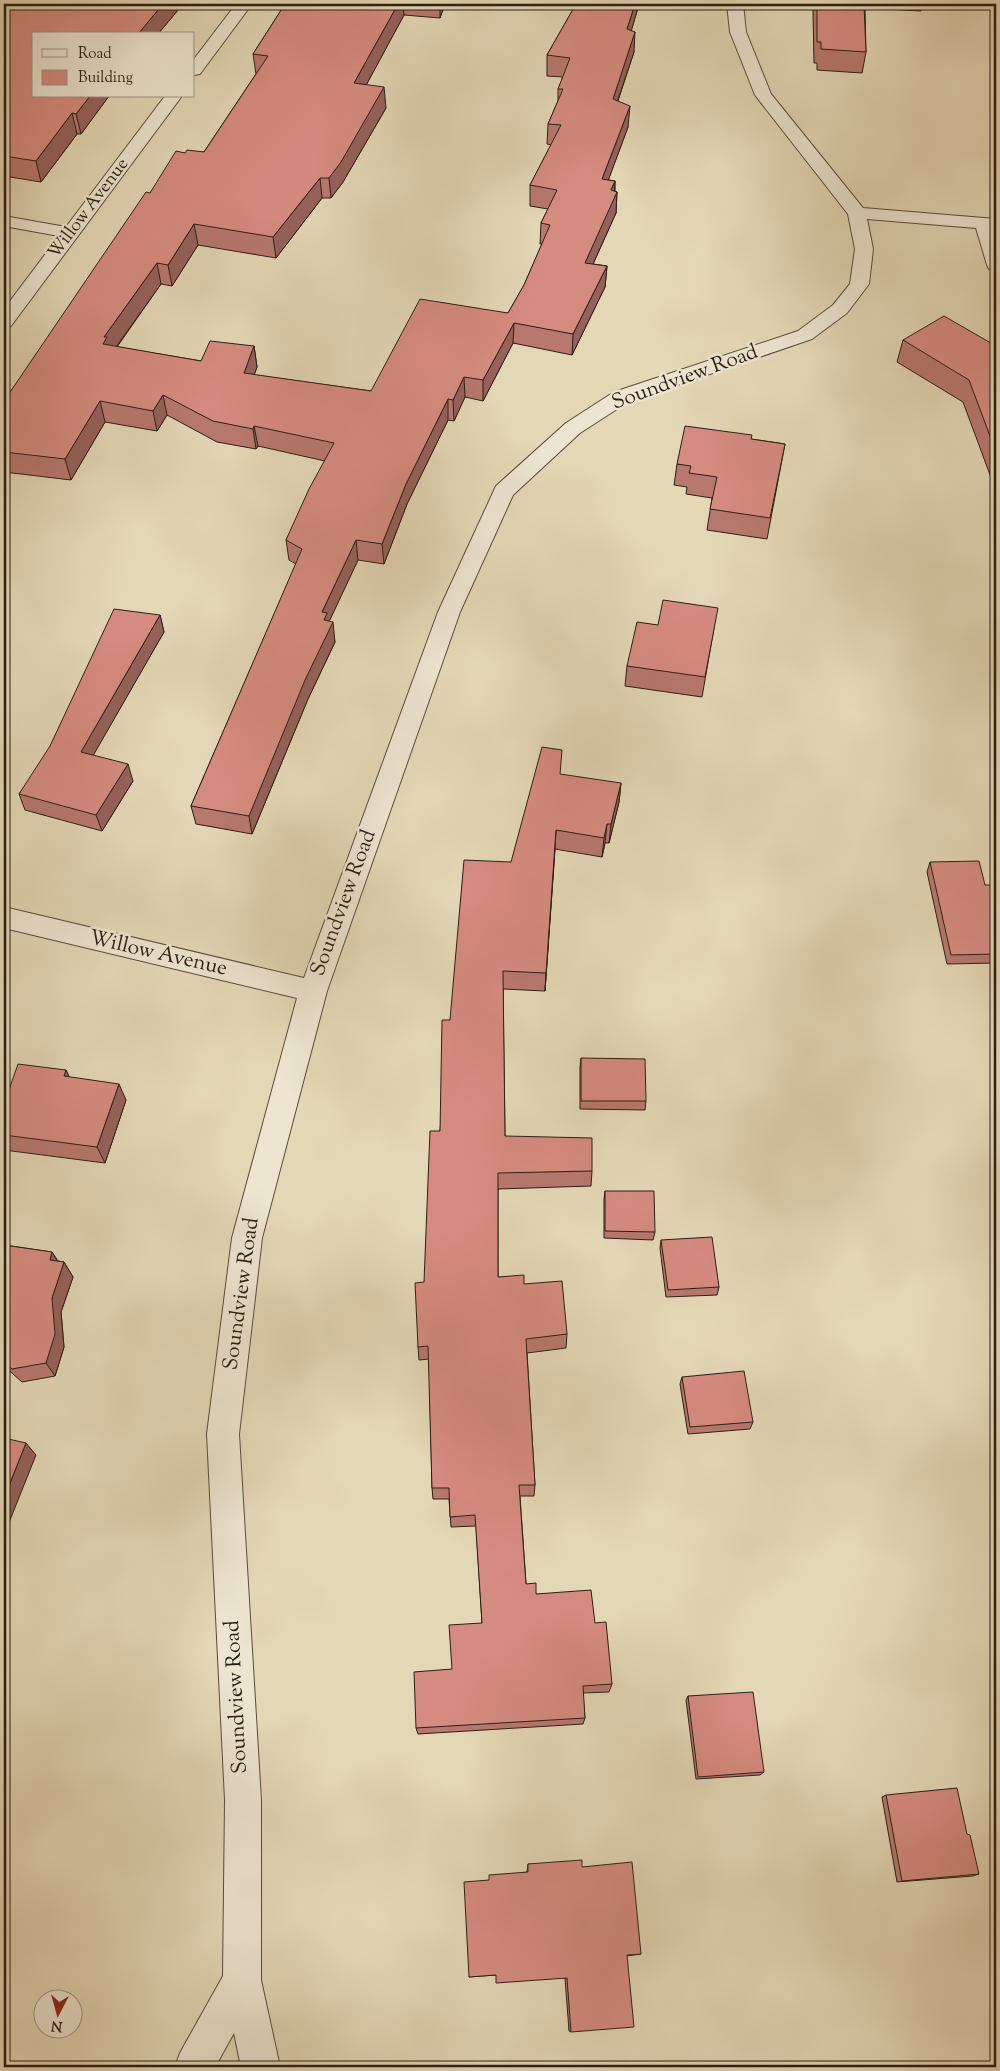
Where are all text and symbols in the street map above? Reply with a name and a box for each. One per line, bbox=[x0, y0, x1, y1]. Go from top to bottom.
legend bbox=[32, 32, 195, 98]
text: Road bbox=[78, 44, 112, 65]
text: Building bbox=[78, 68, 133, 89]
street label: Willow Avenue bbox=[42, 153, 136, 265]
street label: Soundview Road bbox=[608, 338, 762, 418]
street label: Soundview Road bbox=[304, 826, 384, 980]
street label: Willow Avenue bbox=[86, 924, 230, 984]
street label: Soundview Road bbox=[216, 1216, 268, 1372]
street label: Soundview Road bbox=[218, 1619, 256, 1775]
north arrow bbox=[32, 1988, 82, 2038]
text: N bbox=[50, 2014, 63, 2035]

